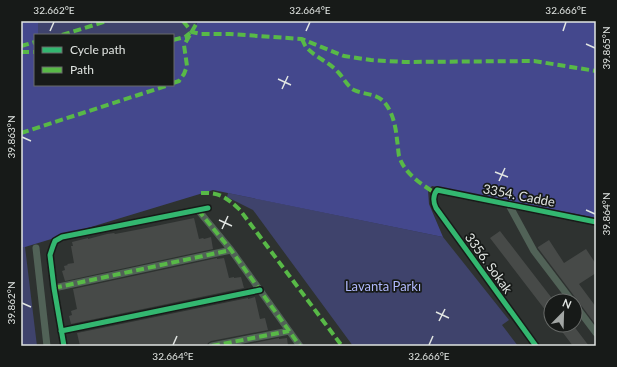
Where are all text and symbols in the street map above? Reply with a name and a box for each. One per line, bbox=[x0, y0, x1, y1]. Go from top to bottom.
text: 32.662°E bbox=[33, 4, 75, 16]
text: 32.664°E bbox=[289, 4, 331, 16]
text: 32.666°E bbox=[545, 4, 587, 16]
text: 39.865°N bbox=[600, 26, 612, 70]
legend bbox=[34, 34, 174, 86]
text: Cycle path bbox=[70, 42, 125, 57]
text: Path bbox=[70, 62, 94, 77]
text: 39.863°N bbox=[5, 115, 17, 159]
street label: 3354. Cadde bbox=[482, 180, 557, 210]
text: 39.864°N bbox=[600, 192, 612, 236]
street label: 3356. Sokak bbox=[462, 230, 516, 297]
park label: Lavanta Parkı bbox=[345, 278, 421, 294]
text: 39.862°N bbox=[5, 281, 17, 325]
north arrow bbox=[543, 293, 583, 333]
text: N bbox=[561, 296, 574, 311]
text: 32.664°E bbox=[152, 350, 194, 362]
text: 32.666°E bbox=[408, 350, 450, 362]

